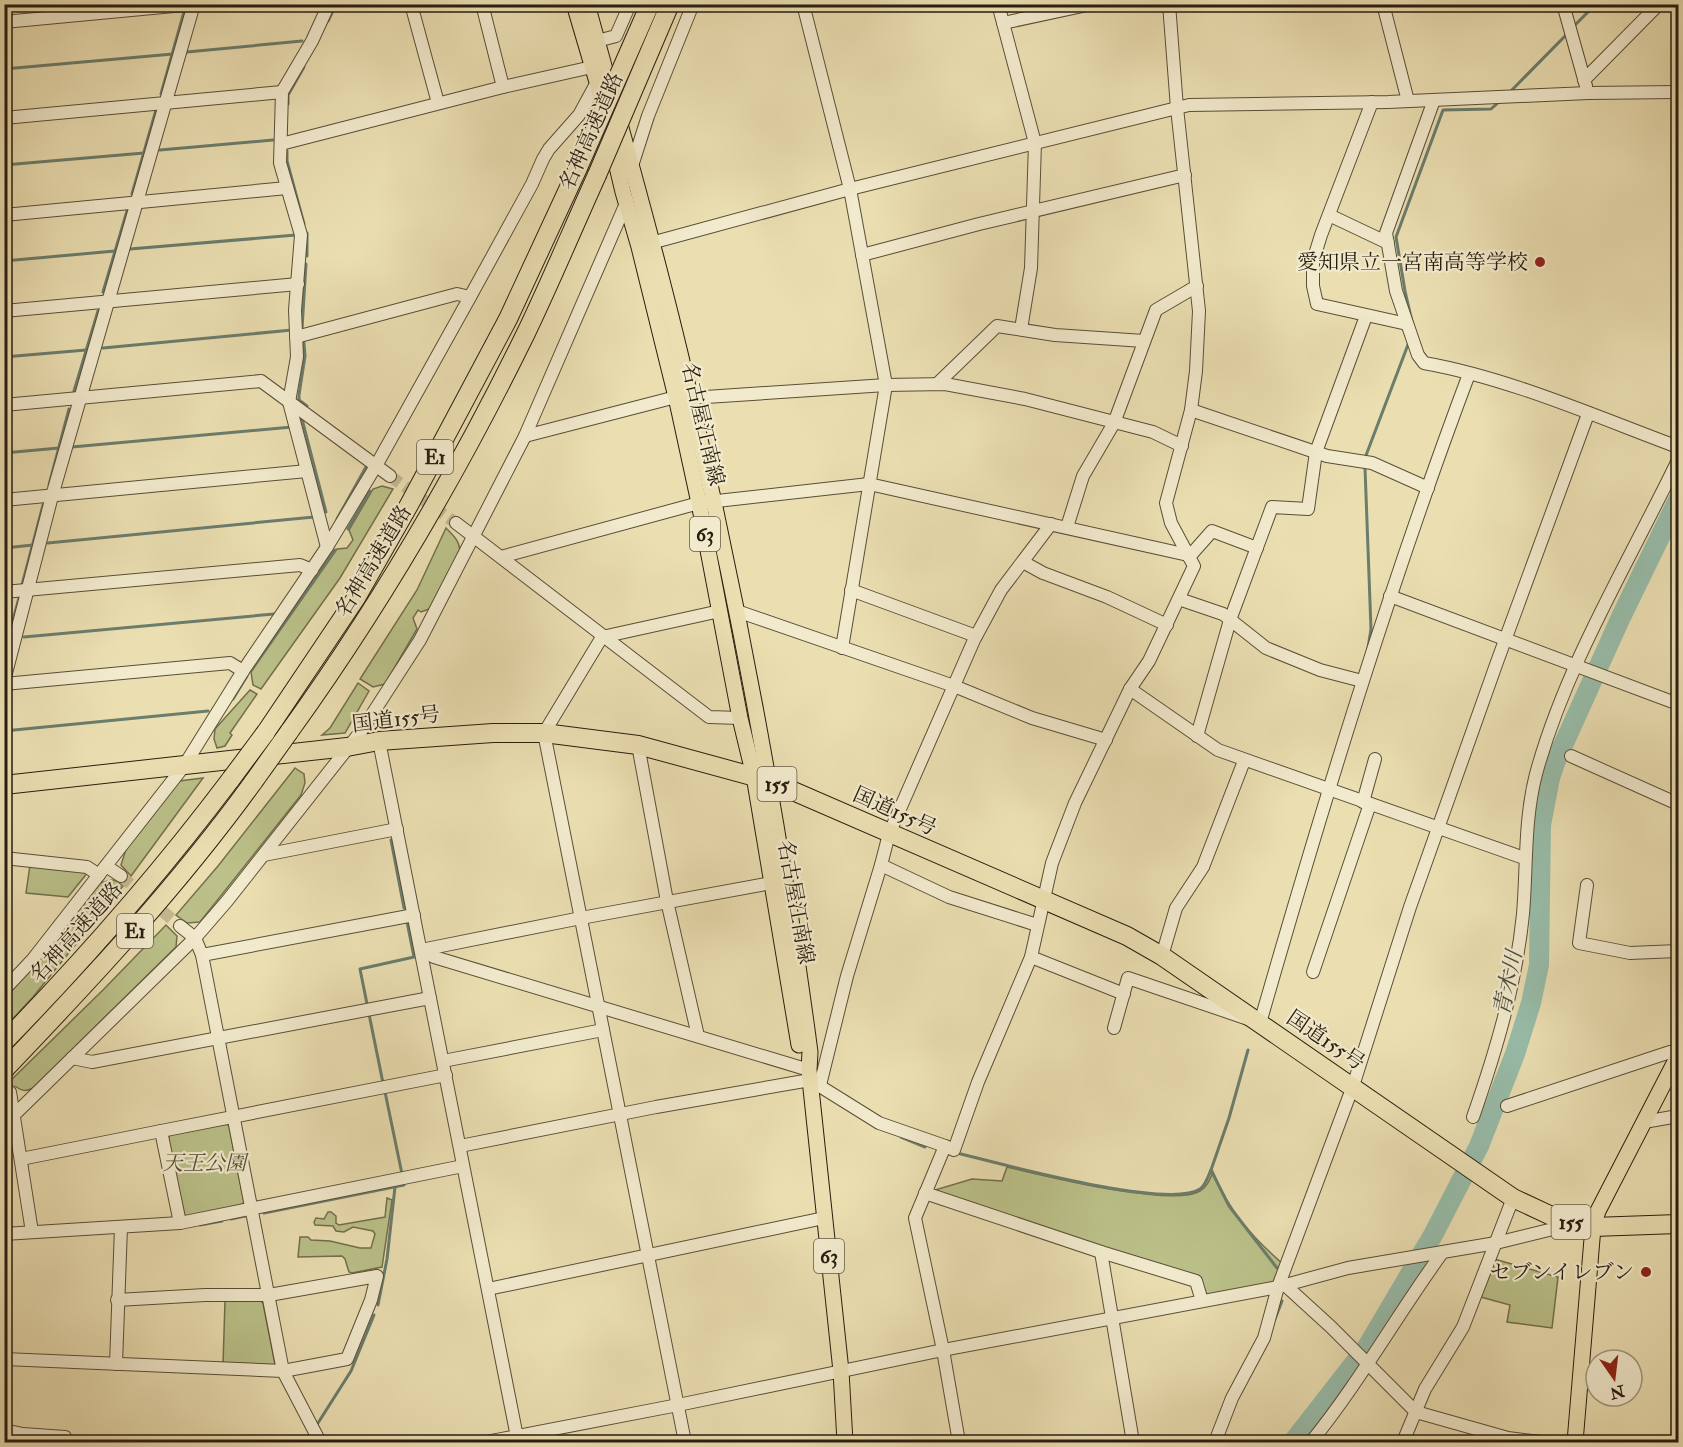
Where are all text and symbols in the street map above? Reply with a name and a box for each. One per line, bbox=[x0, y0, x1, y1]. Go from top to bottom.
street label: 名神高速道路 bbox=[553, 68, 629, 194]
place label: 愛知県立一宮南高等学校 bbox=[1297, 249, 1528, 276]
marker: 愛知県立一宮南高等学校 bbox=[1533, 255, 1547, 269]
street label: 名古屋江南線 bbox=[675, 360, 730, 489]
road number: E1 bbox=[417, 440, 453, 474]
street label: 名神高速道路 bbox=[329, 500, 417, 622]
road number: 63 bbox=[690, 517, 720, 551]
street label: 国道155号 bbox=[350, 701, 442, 738]
road number: 155 bbox=[758, 767, 796, 801]
street label: 国道155号 bbox=[849, 781, 941, 842]
street label: 名古屋江南線 bbox=[771, 838, 820, 966]
street label: 名神高速道路 bbox=[24, 876, 129, 988]
road number: E1 bbox=[117, 914, 153, 948]
water label: 青木川 bbox=[1487, 946, 1529, 1018]
street label: 国道155号 bbox=[1281, 1004, 1370, 1076]
park label: 天王公園 bbox=[162, 1150, 249, 1177]
road number: 155 bbox=[1552, 1205, 1590, 1239]
road number: 63 bbox=[814, 1239, 844, 1273]
place label: セブンイレブン bbox=[1490, 1259, 1634, 1286]
marker: セブンイレブン bbox=[1639, 1265, 1653, 1279]
north arrow bbox=[1584, 1348, 1644, 1408]
text: N bbox=[1607, 1380, 1628, 1403]

